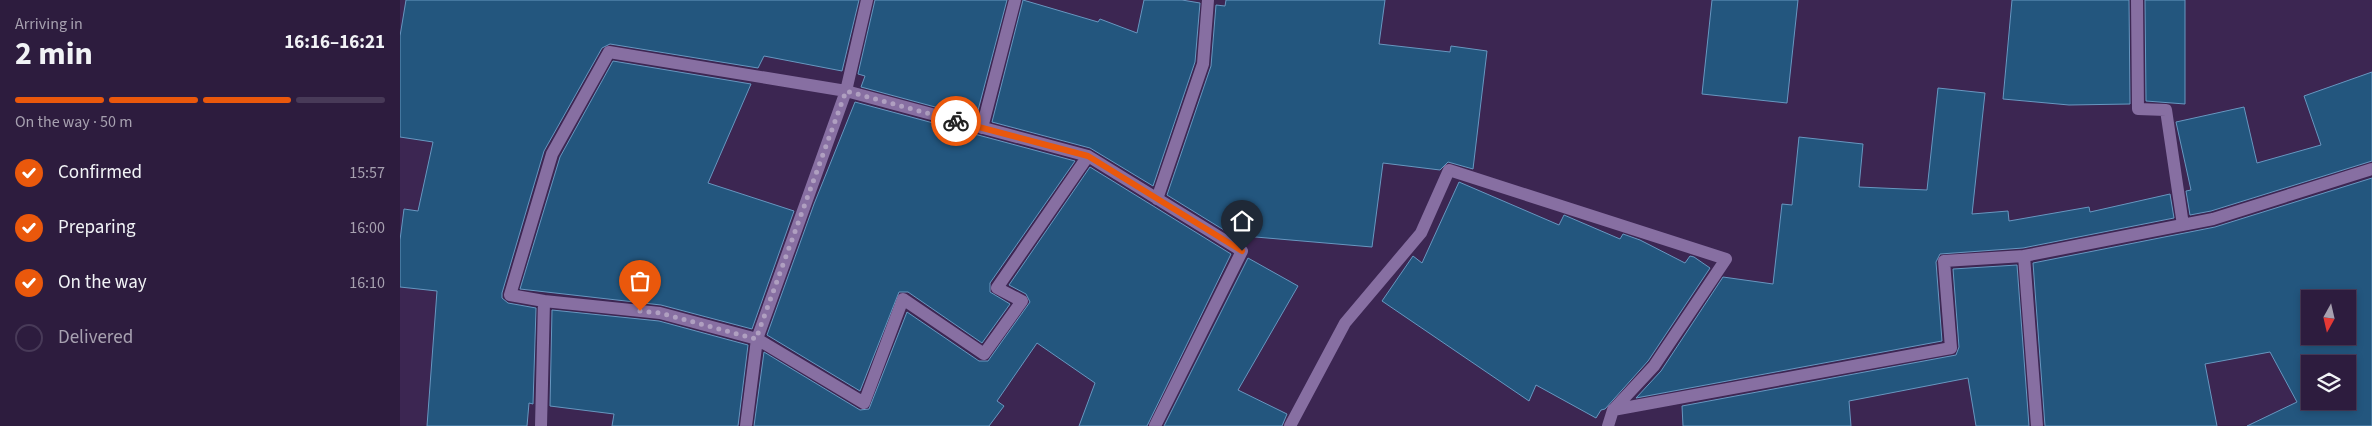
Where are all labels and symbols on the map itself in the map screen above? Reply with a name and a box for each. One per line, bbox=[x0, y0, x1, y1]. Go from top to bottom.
courier bbox=[931, 96, 981, 146]
pin bbox=[1221, 200, 1263, 251]
pin bbox=[619, 260, 661, 311]
north arrow bbox=[2301, 290, 2356, 345]

